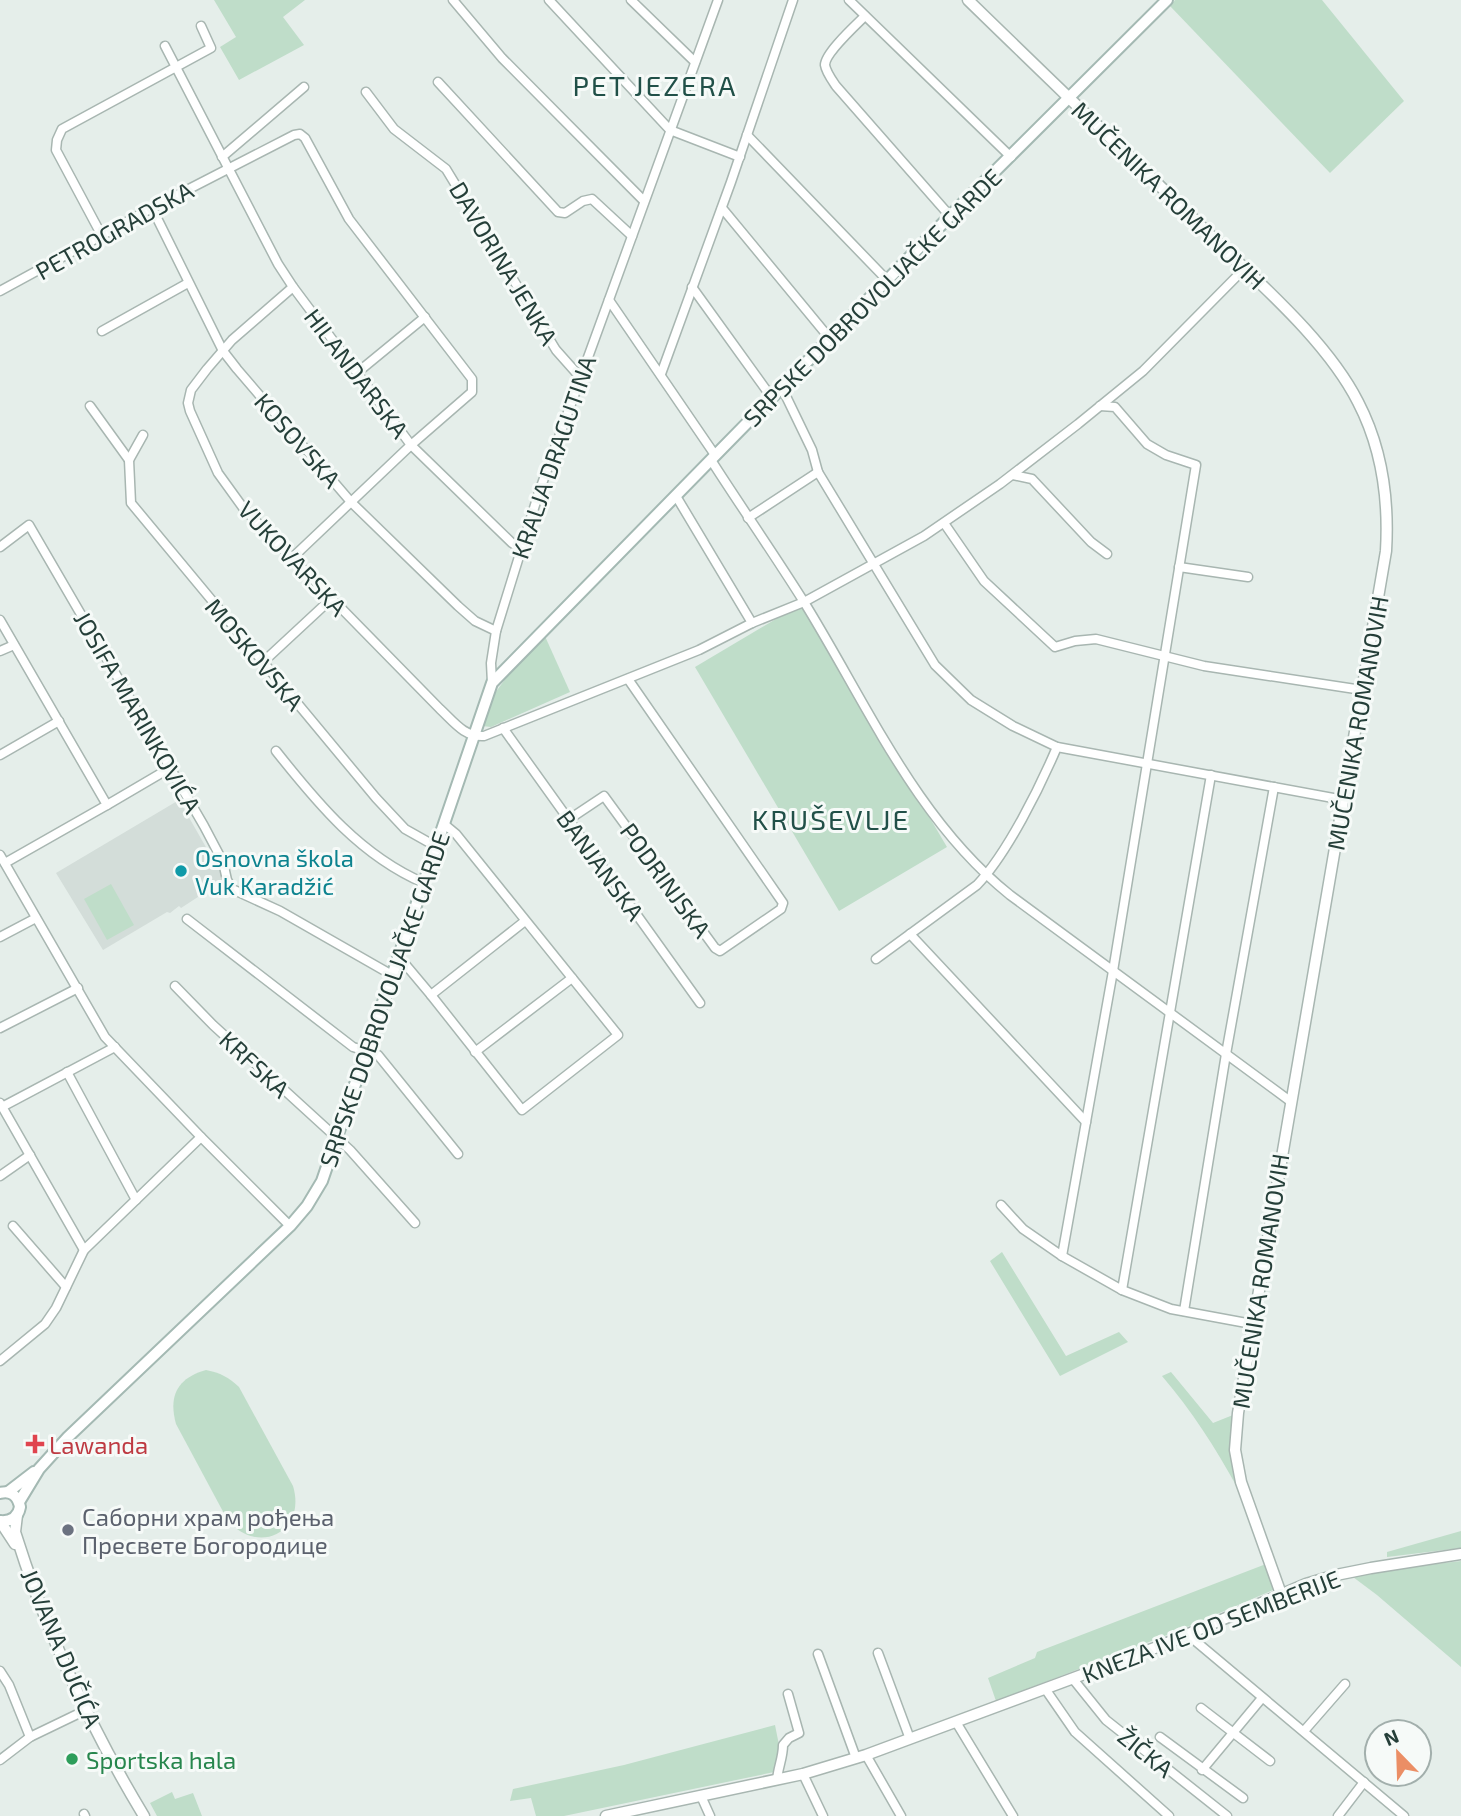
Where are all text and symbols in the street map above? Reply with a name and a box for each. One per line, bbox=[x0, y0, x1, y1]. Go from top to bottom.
district label: PET JEZERA bbox=[573, 68, 737, 102]
street label: MUČENIKA ROMANOVIH bbox=[1066, 95, 1272, 295]
street label: SRPSKE DOBROVOLJAČKE GARDE bbox=[737, 162, 1007, 432]
street label: PETROGRADSKA bbox=[30, 175, 198, 285]
street label: DAVORINA JENKA bbox=[444, 176, 564, 350]
street label: HILANDARSKA bbox=[299, 303, 415, 444]
street label: KRALJA DRAGUTINA bbox=[505, 352, 601, 562]
street label: KOSOVSKA bbox=[249, 387, 347, 493]
street label: VUKOVARSKA bbox=[233, 495, 354, 621]
street label: MOSKOVSKA bbox=[200, 592, 310, 716]
street label: MUČENIKA ROMANOVIH bbox=[1320, 594, 1394, 852]
street label: JOSIFA MARINKOVIĆA bbox=[68, 606, 208, 818]
district label: KRUŠEVLJE bbox=[752, 802, 910, 836]
street label: BANJANSKA bbox=[551, 804, 651, 926]
street label: PODRINJSKA bbox=[615, 817, 717, 943]
street label: SRPSKE DOBROVOLJAČKE GARDE bbox=[313, 827, 455, 1171]
place label: Osnovna škola Vuk Karadžić bbox=[195, 843, 354, 900]
marker: Osnovna škola Vuk Karadžić bbox=[173, 863, 189, 879]
street label: KRFSKA bbox=[214, 1025, 296, 1103]
street label: MUČENIKA ROMANOVIH bbox=[1226, 1151, 1294, 1411]
place label: Lawanda bbox=[49, 1430, 148, 1459]
marker: Lawanda bbox=[27, 1436, 43, 1452]
place label: Саборни храм рођења Пресвете Богородице bbox=[82, 1502, 334, 1559]
marker: Саборни храм рођења Пресвете Богородице bbox=[60, 1522, 76, 1538]
street label: KNEZA IVE OD SEMBERIJE bbox=[1078, 1563, 1344, 1689]
street label: JOVANA DUČIĆA bbox=[15, 1564, 109, 1732]
north arrow bbox=[1363, 1718, 1433, 1788]
street label: ŽIČKA bbox=[1113, 1721, 1180, 1783]
text: N bbox=[1380, 1724, 1402, 1750]
place label: Sportska hala bbox=[86, 1745, 236, 1774]
marker: Sportska hala bbox=[64, 1751, 80, 1767]

